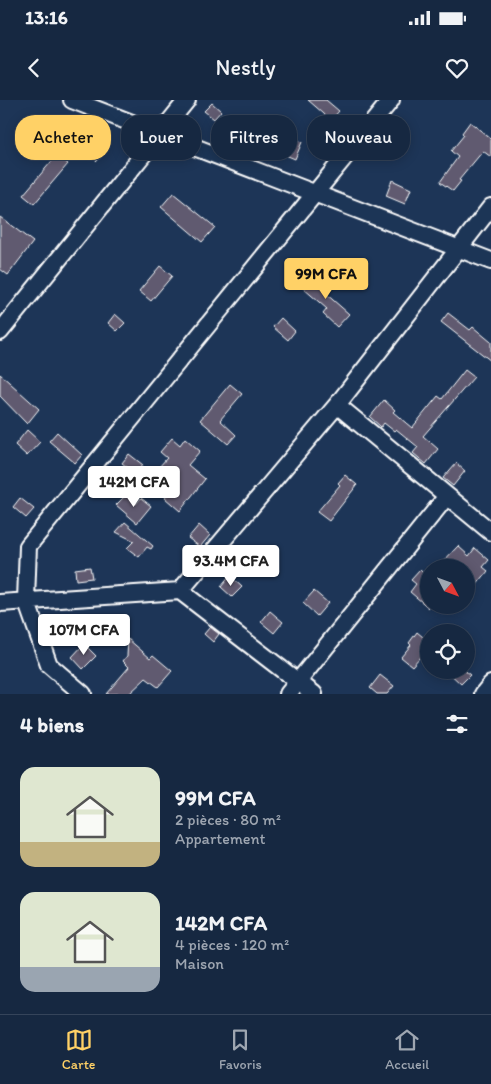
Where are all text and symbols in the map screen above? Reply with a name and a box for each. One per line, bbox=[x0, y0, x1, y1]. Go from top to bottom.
text: 13:16 bbox=[25, 6, 68, 29]
icon: back bbox=[20, 54, 48, 82]
text: Nestly bbox=[216, 54, 275, 81]
icon: heart bbox=[443, 54, 471, 82]
chip: Acheter bbox=[15, 115, 111, 160]
chip: Louer bbox=[121, 115, 201, 160]
chip: Filtres bbox=[211, 115, 297, 160]
chip: Nouveau bbox=[307, 115, 410, 160]
pin: 99M CFA bbox=[280, 258, 372, 300]
text: 99M CFA bbox=[295, 264, 357, 283]
pin: 142M CFA bbox=[82, 466, 186, 508]
text: 142M CFA bbox=[99, 472, 169, 491]
pin: 93.4M CFA bbox=[174, 544, 288, 587]
text: 93.4M CFA bbox=[193, 551, 269, 570]
north arrow bbox=[420, 559, 475, 614]
map controls bbox=[420, 559, 475, 679]
pin: 107M CFA bbox=[32, 614, 136, 656]
text: 107M CFA bbox=[49, 620, 119, 639]
button: locate bbox=[420, 624, 475, 679]
icon: filters bbox=[443, 710, 471, 738]
text: 4 biens bbox=[20, 712, 84, 737]
text: 99M CFA bbox=[175, 785, 256, 810]
icon: home bbox=[60, 787, 120, 847]
text: 2 pièces · 80 m² bbox=[175, 810, 281, 829]
text: Appartement bbox=[175, 829, 266, 848]
text: 142M CFA bbox=[175, 910, 267, 935]
icon: home bbox=[60, 912, 120, 972]
text: 4 pièces · 120 m² bbox=[175, 935, 289, 954]
text: Maison bbox=[175, 954, 224, 973]
tab: Carte bbox=[62, 1026, 96, 1073]
tab: Favoris bbox=[219, 1026, 262, 1073]
tab: Accueil bbox=[385, 1026, 429, 1073]

